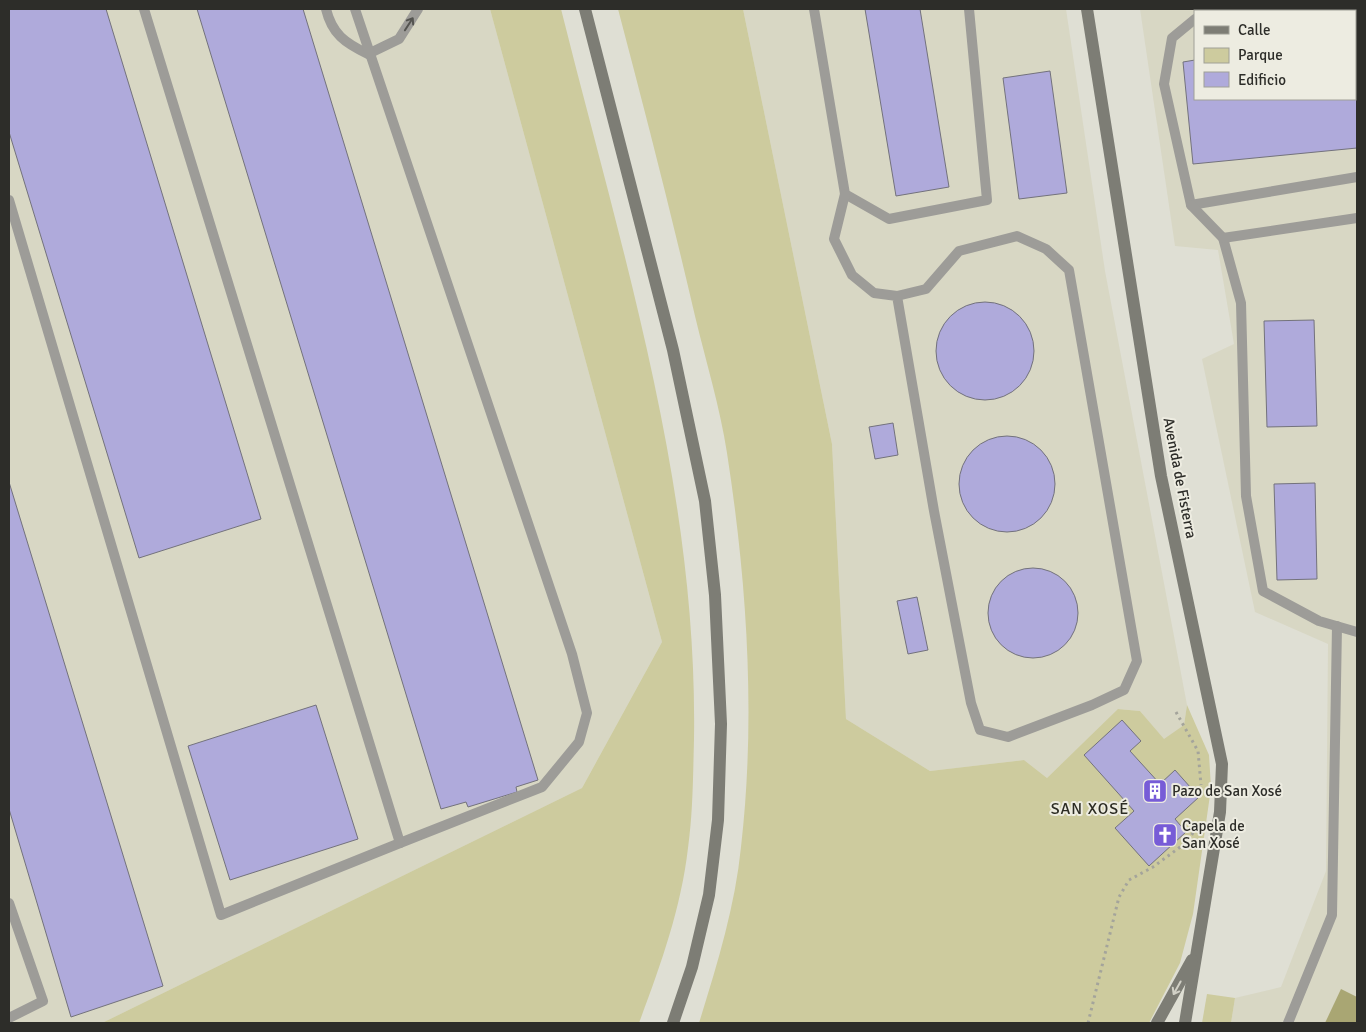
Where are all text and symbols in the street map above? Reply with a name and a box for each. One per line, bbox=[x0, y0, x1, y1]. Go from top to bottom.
legend bbox=[1194, 10, 1356, 100]
one-way arrow bbox=[404, 18, 414, 32]
text: Calle bbox=[1238, 21, 1271, 39]
text: Parque bbox=[1238, 46, 1283, 64]
text: Edificio bbox=[1238, 71, 1286, 89]
street label: Avenida de Fisterra bbox=[1159, 416, 1201, 540]
building icon: Pazo de San Xosé bbox=[1142, 778, 1168, 804]
place label: Pazo de San Xosé bbox=[1172, 782, 1282, 800]
district label: SAN XOSÉ bbox=[1051, 799, 1129, 819]
place label: Capela de San Xosé bbox=[1182, 817, 1245, 852]
church icon: Capela de San Xosé bbox=[1152, 822, 1178, 848]
one-way arrow bbox=[1172, 980, 1182, 994]

